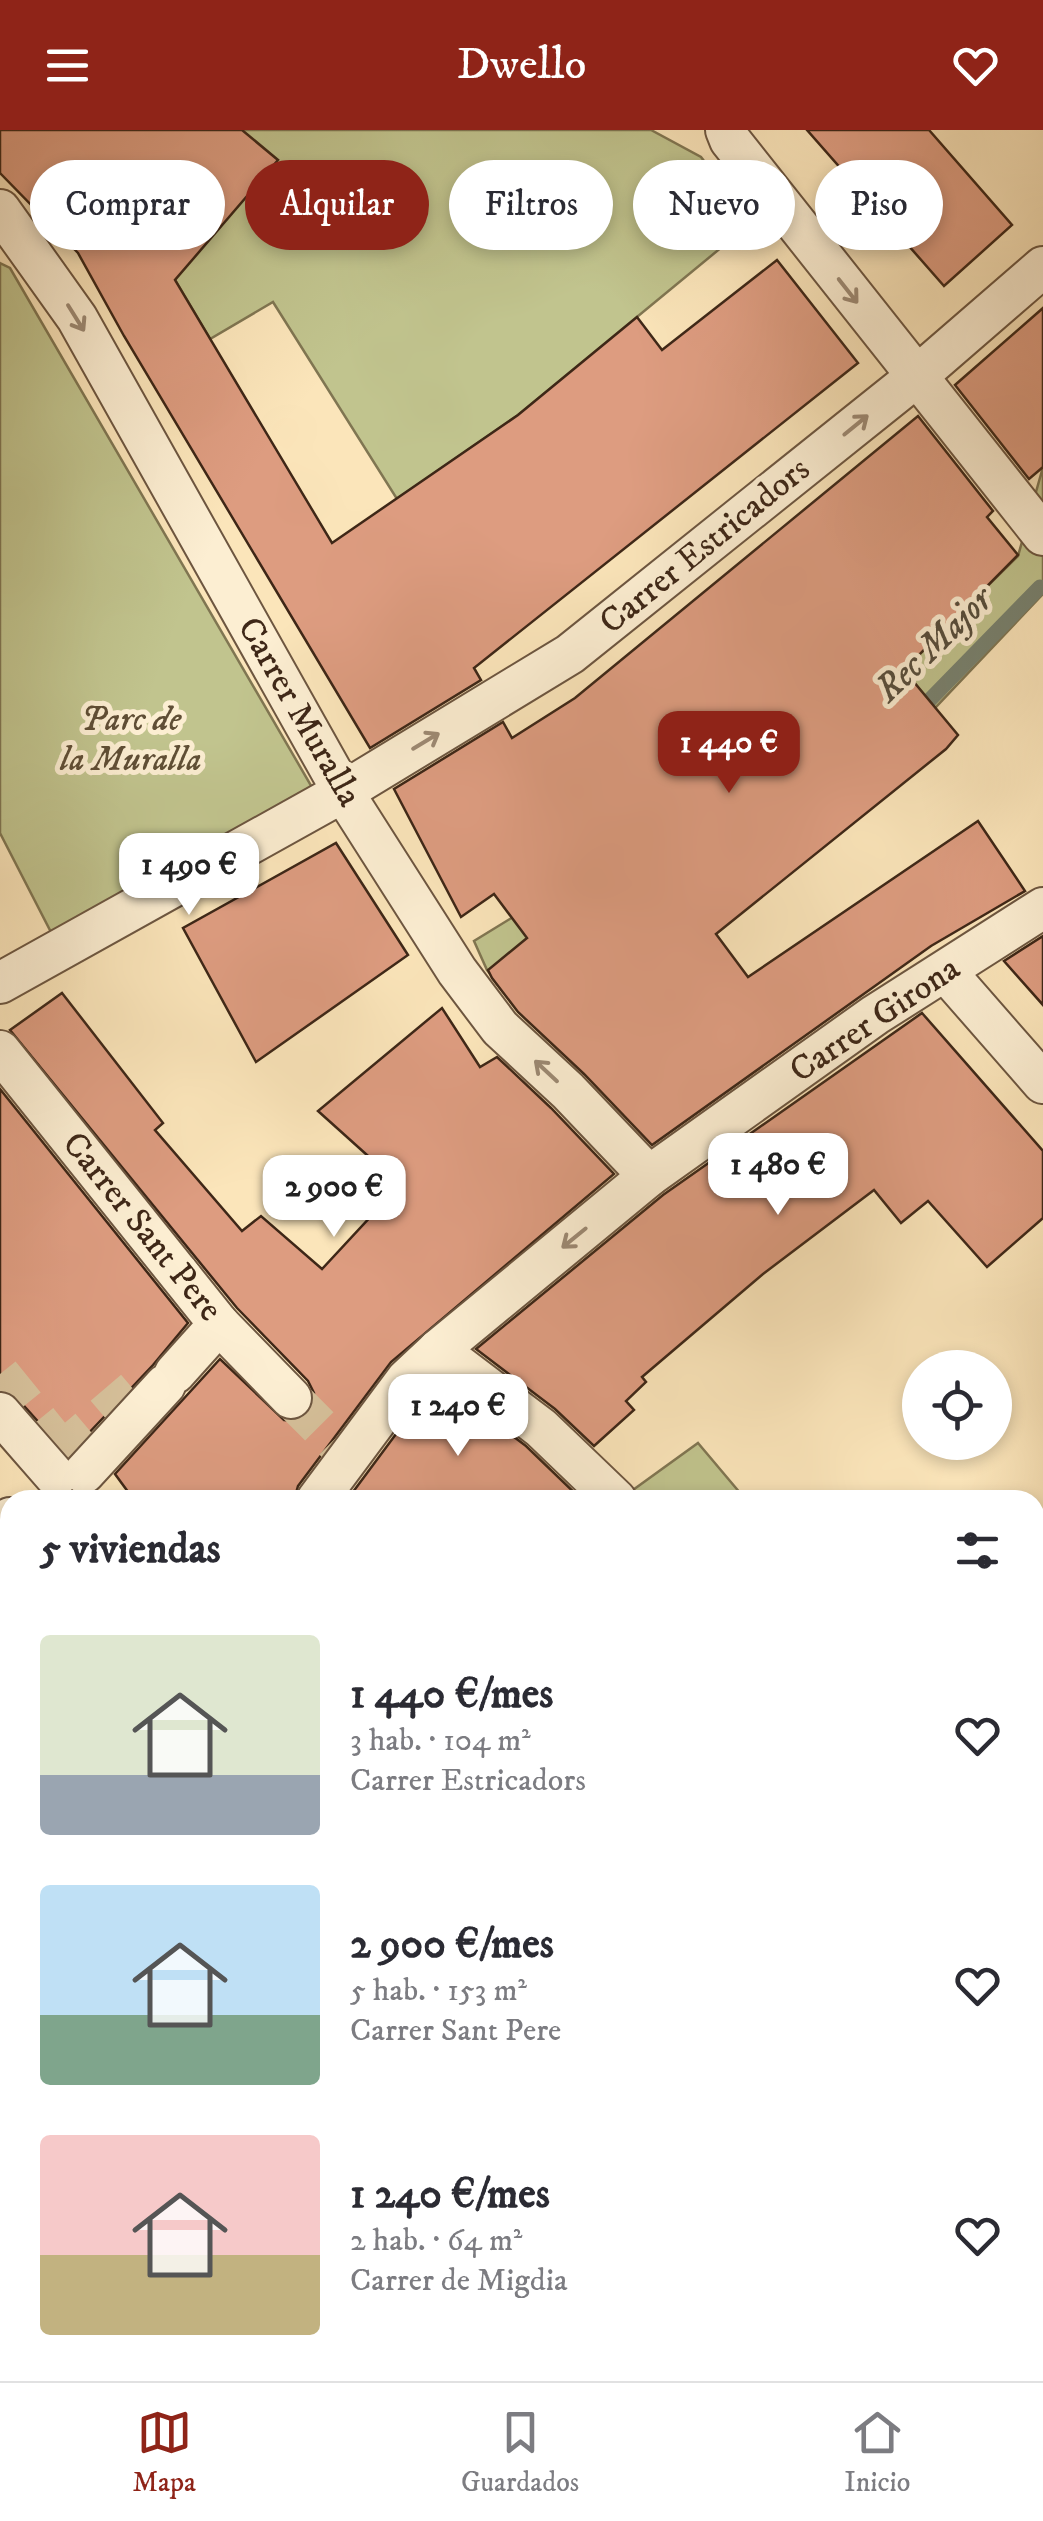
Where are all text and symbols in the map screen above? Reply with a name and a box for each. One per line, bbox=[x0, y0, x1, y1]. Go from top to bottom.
text: Dwello bbox=[457, 37, 586, 93]
icon: menu bbox=[40, 38, 95, 93]
icon: heart bbox=[948, 38, 1003, 93]
chip: Comprar bbox=[30, 160, 225, 250]
chip: Alquilar bbox=[245, 160, 429, 250]
chip: Filtros bbox=[449, 160, 613, 250]
chip: Nuevo bbox=[633, 160, 795, 250]
chip: Piso bbox=[815, 160, 943, 250]
one-way arrow bbox=[837, 277, 858, 304]
one-way arrow bbox=[66, 303, 86, 332]
one-way arrow bbox=[843, 414, 869, 436]
street label: Carrer Estricadors bbox=[591, 448, 819, 644]
water label: Rec Major bbox=[864, 575, 1006, 714]
street label: Carrer Muralla bbox=[227, 609, 371, 815]
park label: Parc de la Muralla bbox=[59, 698, 202, 782]
pin: 1 440 € bbox=[637, 711, 821, 796]
text: 1 440 € bbox=[680, 723, 778, 763]
one-way arrow bbox=[411, 731, 440, 751]
pin: 1 490 € bbox=[97, 833, 281, 918]
text: 1 490 € bbox=[141, 845, 237, 885]
street label: Carrer Girona bbox=[781, 947, 969, 1093]
one-way arrow bbox=[534, 1060, 559, 1083]
street label: Carrer Sant Pere bbox=[52, 1123, 232, 1331]
pin: 1 480 € bbox=[686, 1133, 870, 1218]
text: 1 480 € bbox=[730, 1145, 826, 1185]
pin: 2 900 € bbox=[242, 1155, 426, 1240]
text: 2 900 € bbox=[285, 1167, 383, 1207]
one-way arrow bbox=[561, 1227, 587, 1249]
map controls bbox=[902, 1350, 1012, 1460]
button: locate bbox=[902, 1350, 1012, 1460]
pin: 1 240 € bbox=[366, 1374, 550, 1459]
text: 1 240 € bbox=[410, 1386, 506, 1426]
icon: filters bbox=[950, 1523, 1005, 1578]
text: 5 viviendas bbox=[40, 1524, 221, 1576]
text: 1 440 €/mes bbox=[350, 1669, 553, 1721]
icon: home bbox=[120, 1675, 240, 1795]
icon: heart bbox=[950, 1708, 1005, 1763]
text: 3 hab. · 104 m² bbox=[350, 1721, 531, 1761]
text: Carrer Estricadors bbox=[350, 1761, 586, 1801]
text: 2 900 €/mes bbox=[350, 1919, 554, 1971]
icon: home bbox=[120, 1925, 240, 2045]
icon: heart bbox=[950, 1958, 1005, 2013]
text: 5 hab. · 153 m² bbox=[350, 1971, 527, 2011]
text: Carrer Sant Pere bbox=[350, 2011, 561, 2051]
text: 1 240 €/mes bbox=[350, 2169, 550, 2221]
icon: home bbox=[120, 2175, 240, 2295]
icon: heart bbox=[950, 2208, 1005, 2263]
text: 2 hab. · 64 m² bbox=[350, 2221, 522, 2261]
text: Carrer de Migdia bbox=[350, 2261, 568, 2301]
tab: Mapa bbox=[133, 2405, 196, 2500]
tab: Guardados bbox=[461, 2405, 579, 2500]
tab: Inicio bbox=[844, 2405, 910, 2500]

